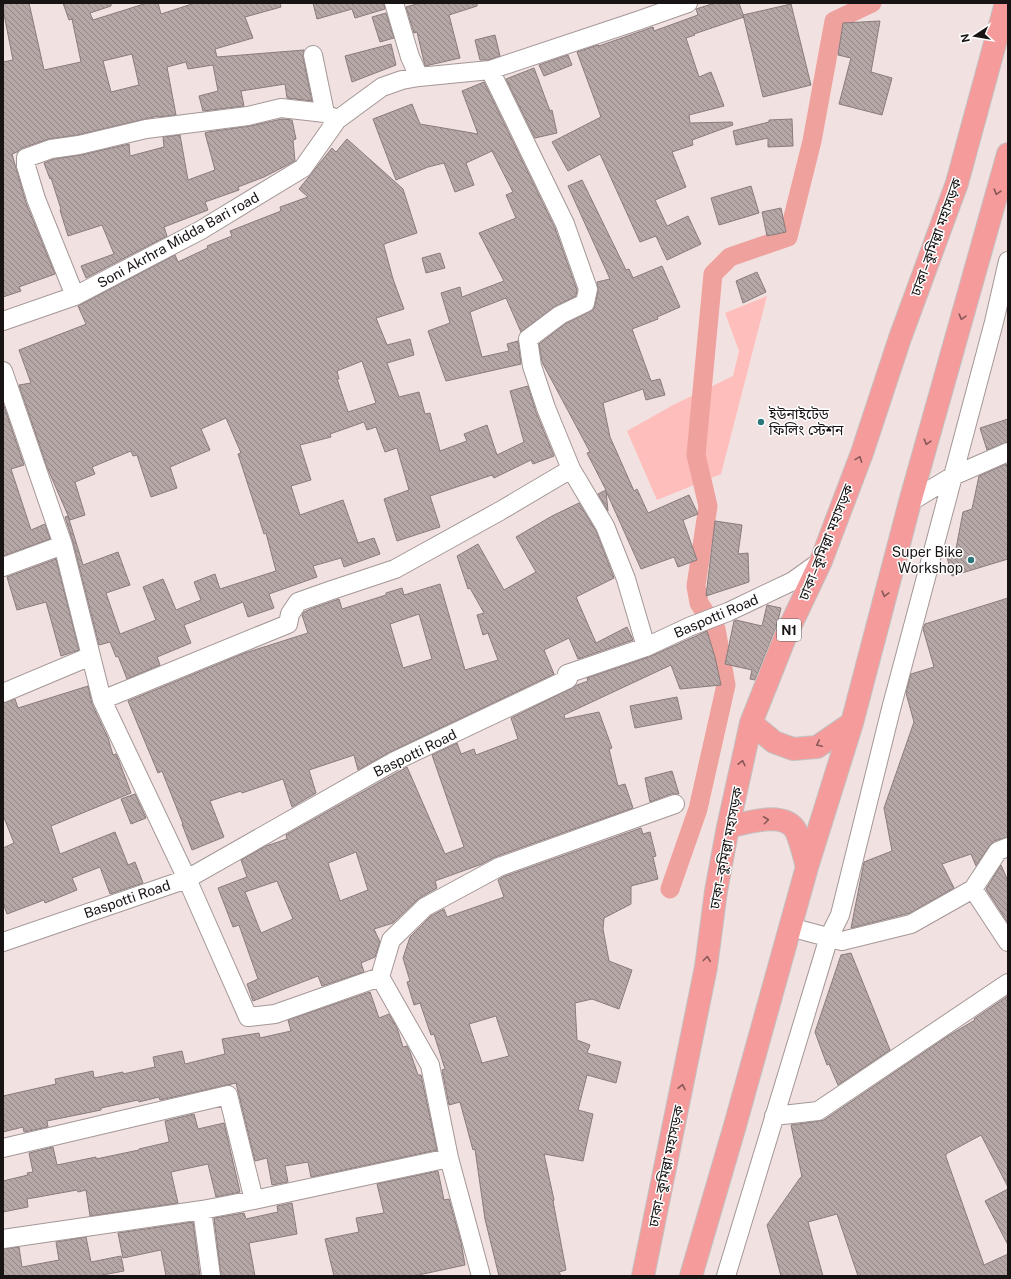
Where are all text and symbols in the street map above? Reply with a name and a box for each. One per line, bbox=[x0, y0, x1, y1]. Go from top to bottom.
north arrow bbox=[955, 16, 995, 56]
text: N bbox=[958, 33, 972, 44]
street label: ঢাকা–কুমিল্লা মহাসড়ক bbox=[907, 175, 966, 299]
one-way arrow bbox=[994, 188, 1002, 195]
street label: Soni Akrhra Midda Bari road bbox=[94, 189, 262, 291]
one-way arrow bbox=[958, 313, 967, 320]
place label: ইউনাইটেড ফিলিং স্টেশন bbox=[768, 406, 844, 438]
marker: ইউনাইটেড ফিলিং স্টেশন bbox=[756, 417, 766, 427]
one-way arrow bbox=[923, 438, 932, 445]
one-way arrow bbox=[855, 456, 863, 463]
street label: ঢাকা–কুমিল্লা মহাসড়ক bbox=[795, 481, 858, 604]
place label: Super Bike Workshop bbox=[892, 544, 963, 576]
marker: Super Bike Workshop bbox=[966, 555, 976, 565]
street label: Baspotti Road bbox=[671, 591, 761, 641]
one-way arrow bbox=[882, 591, 890, 597]
road number: N1 bbox=[777, 619, 801, 641]
street label: Baspotti Road bbox=[371, 726, 459, 780]
one-way arrow bbox=[816, 739, 823, 747]
one-way arrow bbox=[738, 760, 746, 766]
street label: ঢাকা–কুমিল্লা মহাসড়ক bbox=[706, 785, 747, 912]
one-way arrow bbox=[763, 816, 769, 825]
street label: Baspotti Road bbox=[82, 877, 172, 921]
one-way arrow bbox=[702, 956, 711, 962]
one-way arrow bbox=[677, 1084, 685, 1090]
street label: ঢাকা–কুমিল্লা মহাসড়ক bbox=[645, 1103, 688, 1229]

